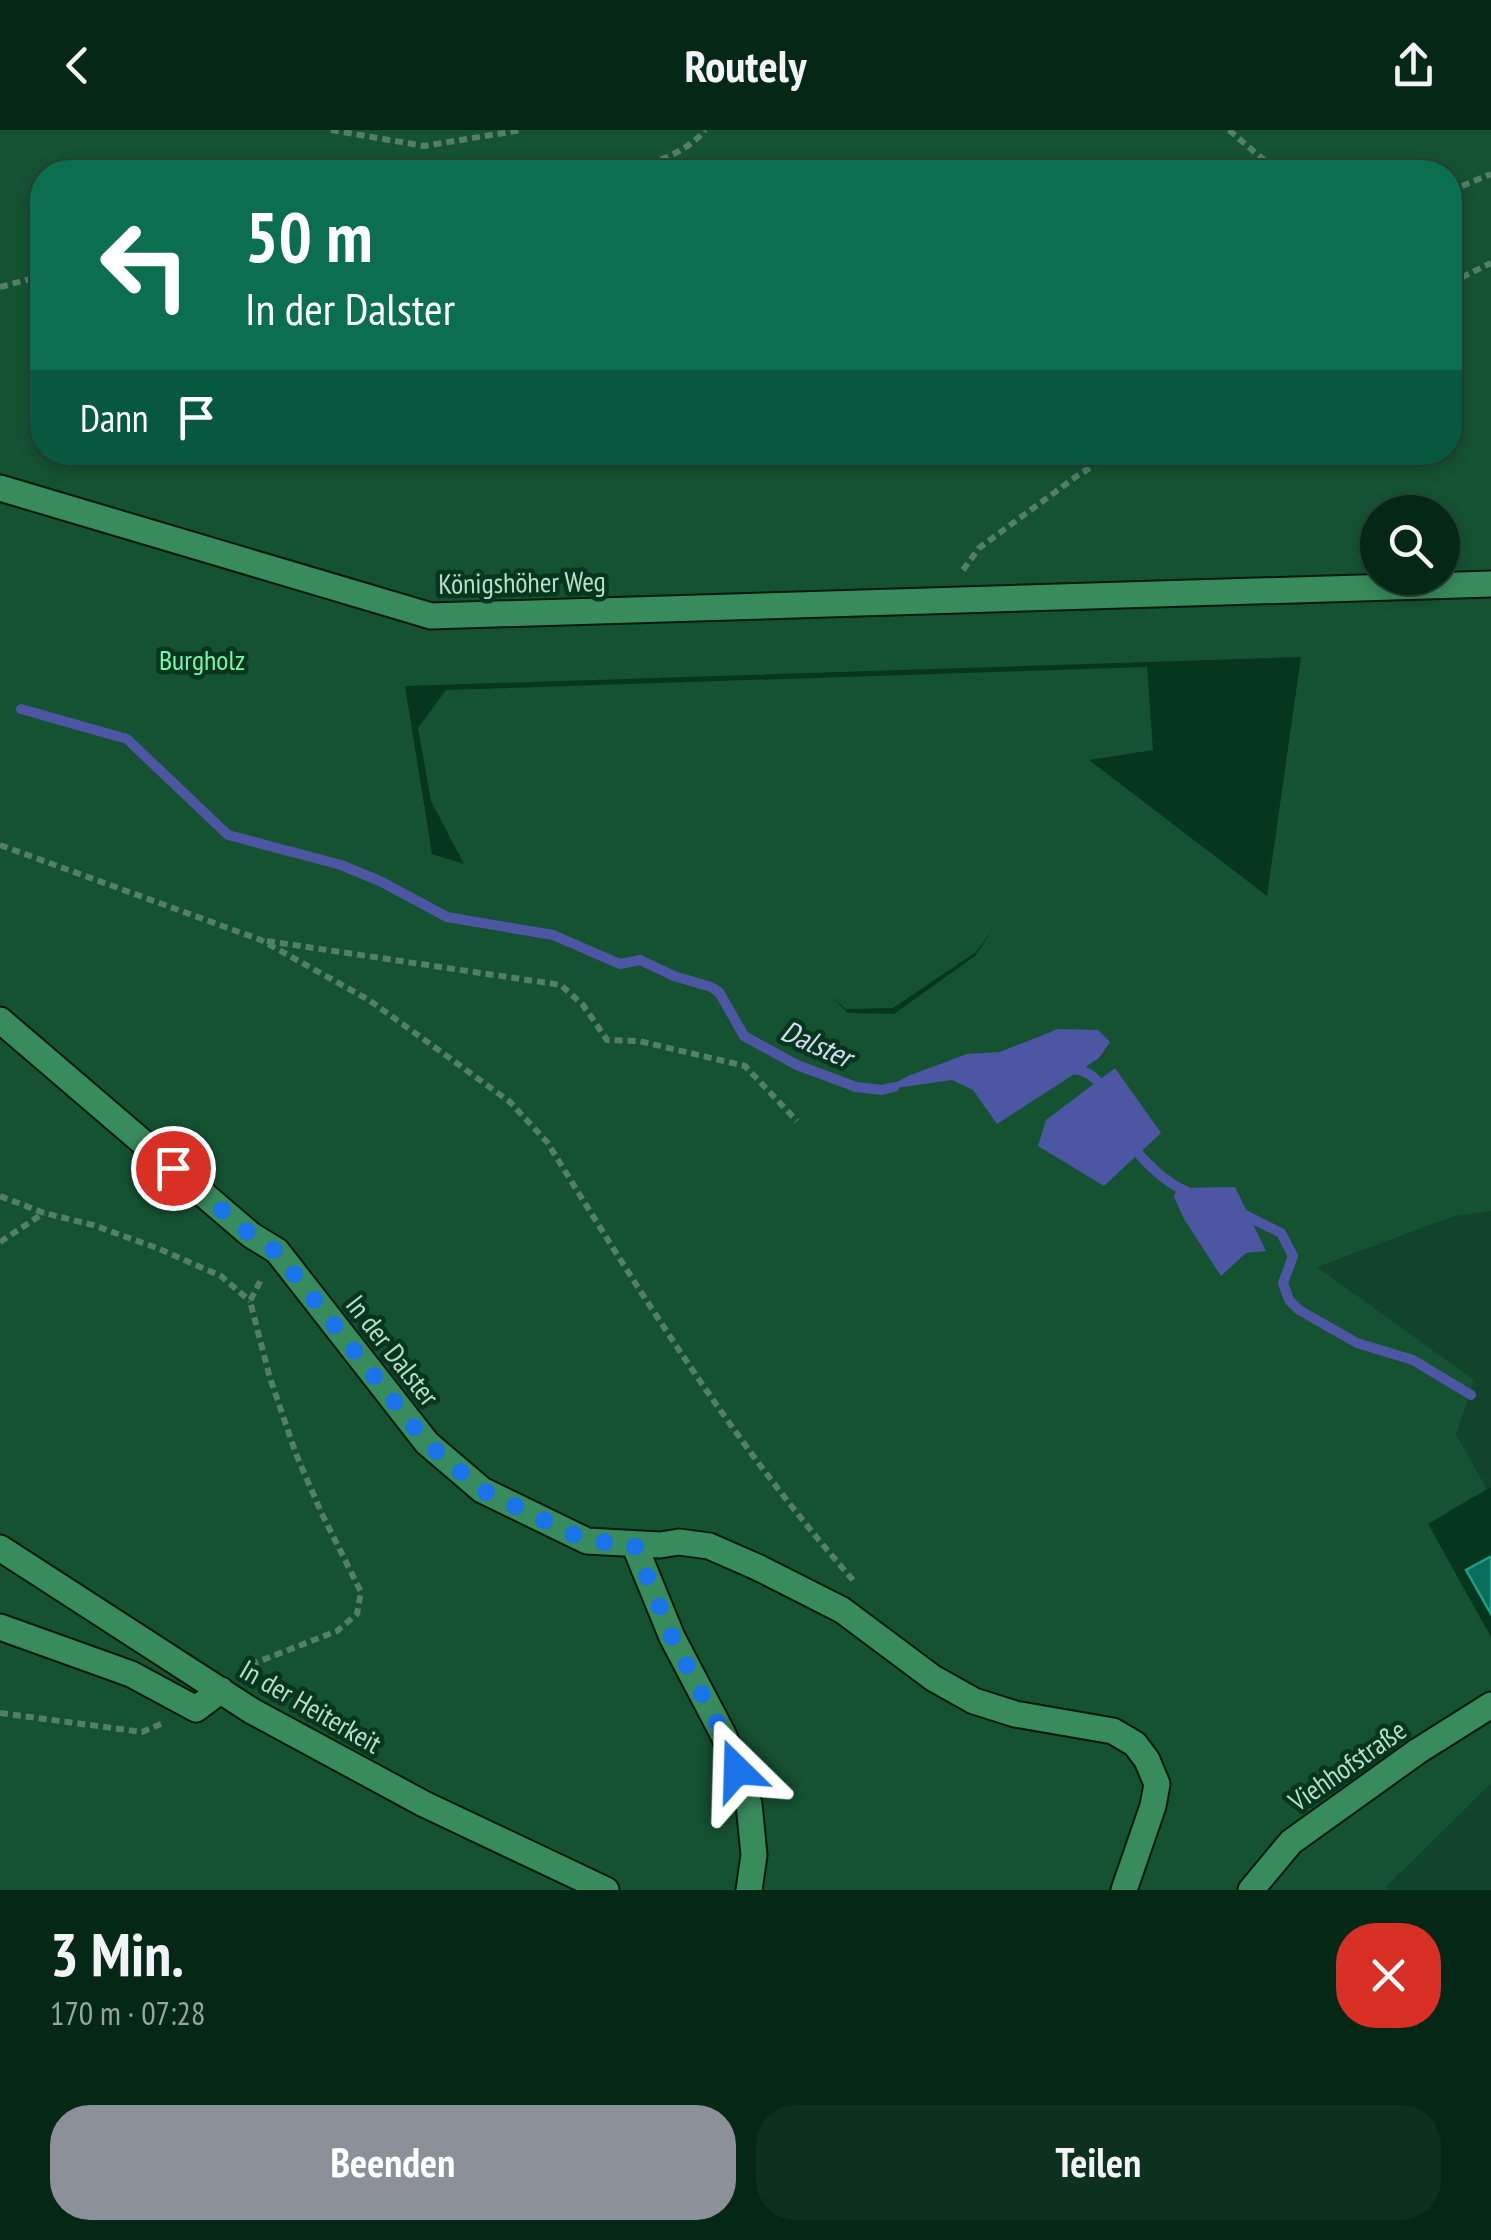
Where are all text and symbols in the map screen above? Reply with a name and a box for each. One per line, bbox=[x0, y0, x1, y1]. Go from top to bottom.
text: Routely bbox=[684, 36, 807, 94]
icon: back bbox=[50, 38, 105, 93]
icon: share bbox=[1386, 38, 1441, 93]
text: 50 m bbox=[245, 191, 373, 281]
icon: left bbox=[80, 200, 210, 330]
text: In der Dalster bbox=[245, 279, 455, 337]
icon: arrive bbox=[169, 390, 224, 445]
text: Dann bbox=[80, 393, 149, 442]
map controls bbox=[1360, 495, 1460, 595]
button: search bbox=[1360, 495, 1460, 595]
street label: Königshöher Weg bbox=[438, 562, 606, 602]
park label: Burgholz bbox=[159, 641, 245, 678]
water label: Dalster bbox=[775, 1010, 862, 1077]
pin bbox=[131, 1126, 216, 1211]
icon: arrive bbox=[146, 1141, 201, 1196]
street label: In der Dalster bbox=[338, 1287, 448, 1413]
street label: In der Heiterkeit bbox=[234, 1651, 389, 1762]
street label: Viehhofstraße bbox=[1280, 1711, 1413, 1820]
position arrow bbox=[685, 1718, 789, 1822]
text: 3 Min. bbox=[50, 1915, 184, 1993]
button: close bbox=[1336, 1923, 1441, 2028]
text: 170 m · 07:28 bbox=[50, 1992, 205, 2034]
button: Beenden bbox=[50, 2105, 736, 2220]
button: Teilen bbox=[756, 2105, 1441, 2220]

